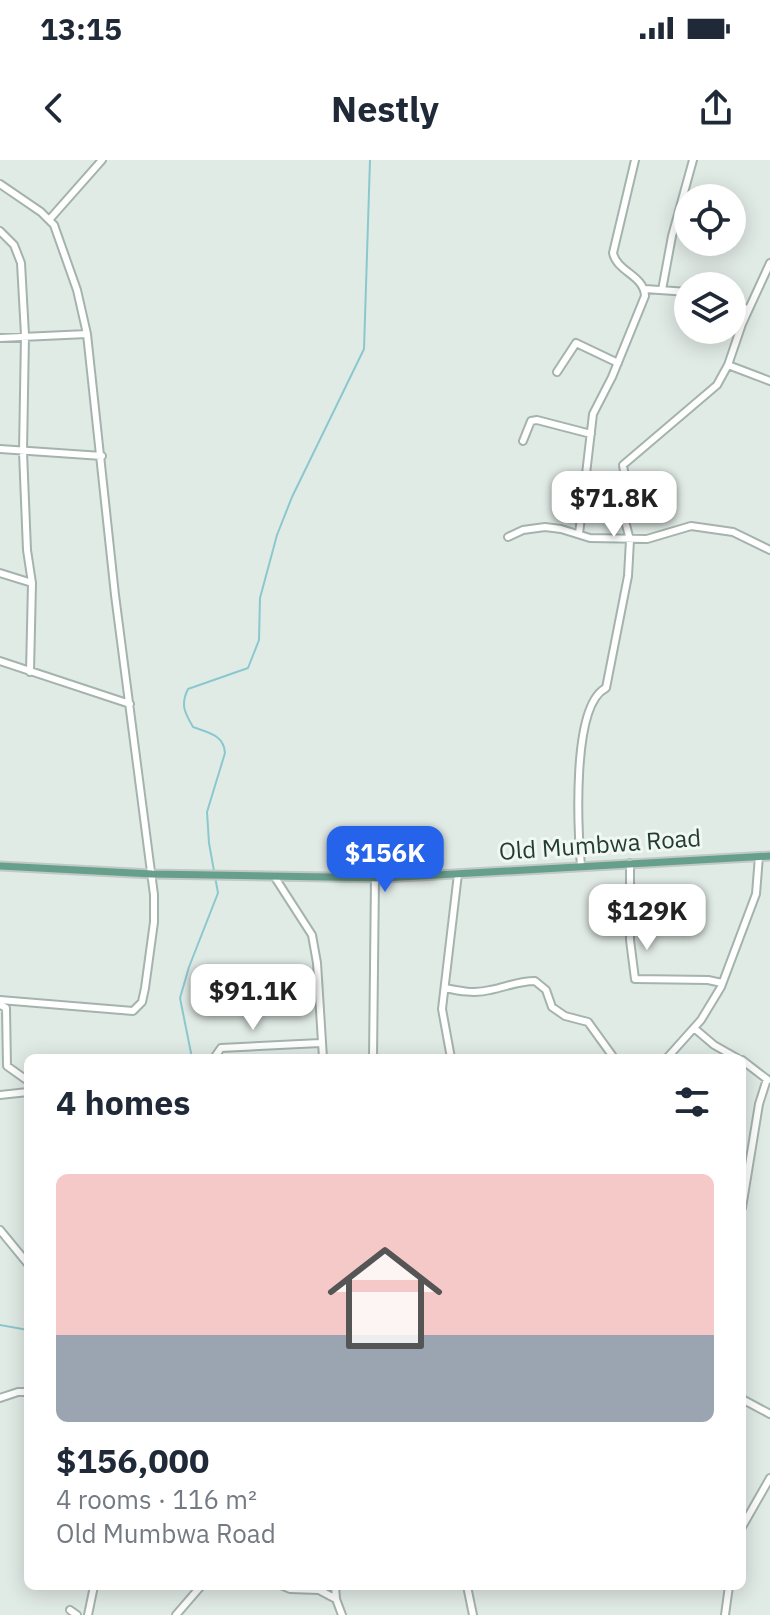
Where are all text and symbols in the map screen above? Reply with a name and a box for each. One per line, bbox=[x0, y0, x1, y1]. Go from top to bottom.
text: 13:15 bbox=[40, 9, 122, 48]
text: Nestly bbox=[331, 85, 439, 132]
icon: back bbox=[32, 86, 76, 130]
icon: share bbox=[694, 86, 738, 130]
map controls bbox=[674, 184, 746, 344]
button: locate bbox=[674, 184, 746, 256]
button: layers bbox=[674, 272, 746, 344]
pin: $71.8K bbox=[549, 471, 679, 539]
text: $71.8K bbox=[570, 480, 658, 514]
street label: Old Mumbwa Road bbox=[498, 821, 702, 867]
pin: $156K bbox=[329, 826, 441, 894]
text: $156K bbox=[345, 835, 425, 869]
pin: $129K bbox=[591, 884, 703, 952]
text: $129K bbox=[607, 893, 687, 927]
pin: $91.1K bbox=[188, 964, 318, 1032]
text: $91.1K bbox=[209, 973, 297, 1007]
text: 4 homes bbox=[56, 1080, 191, 1124]
icon: filters bbox=[670, 1080, 714, 1124]
icon: home bbox=[313, 1226, 457, 1370]
text: $156,000 bbox=[56, 1438, 209, 1482]
text: 4 rooms · 116 m² bbox=[56, 1482, 257, 1516]
text: Old Mumbwa Road bbox=[56, 1516, 276, 1550]

